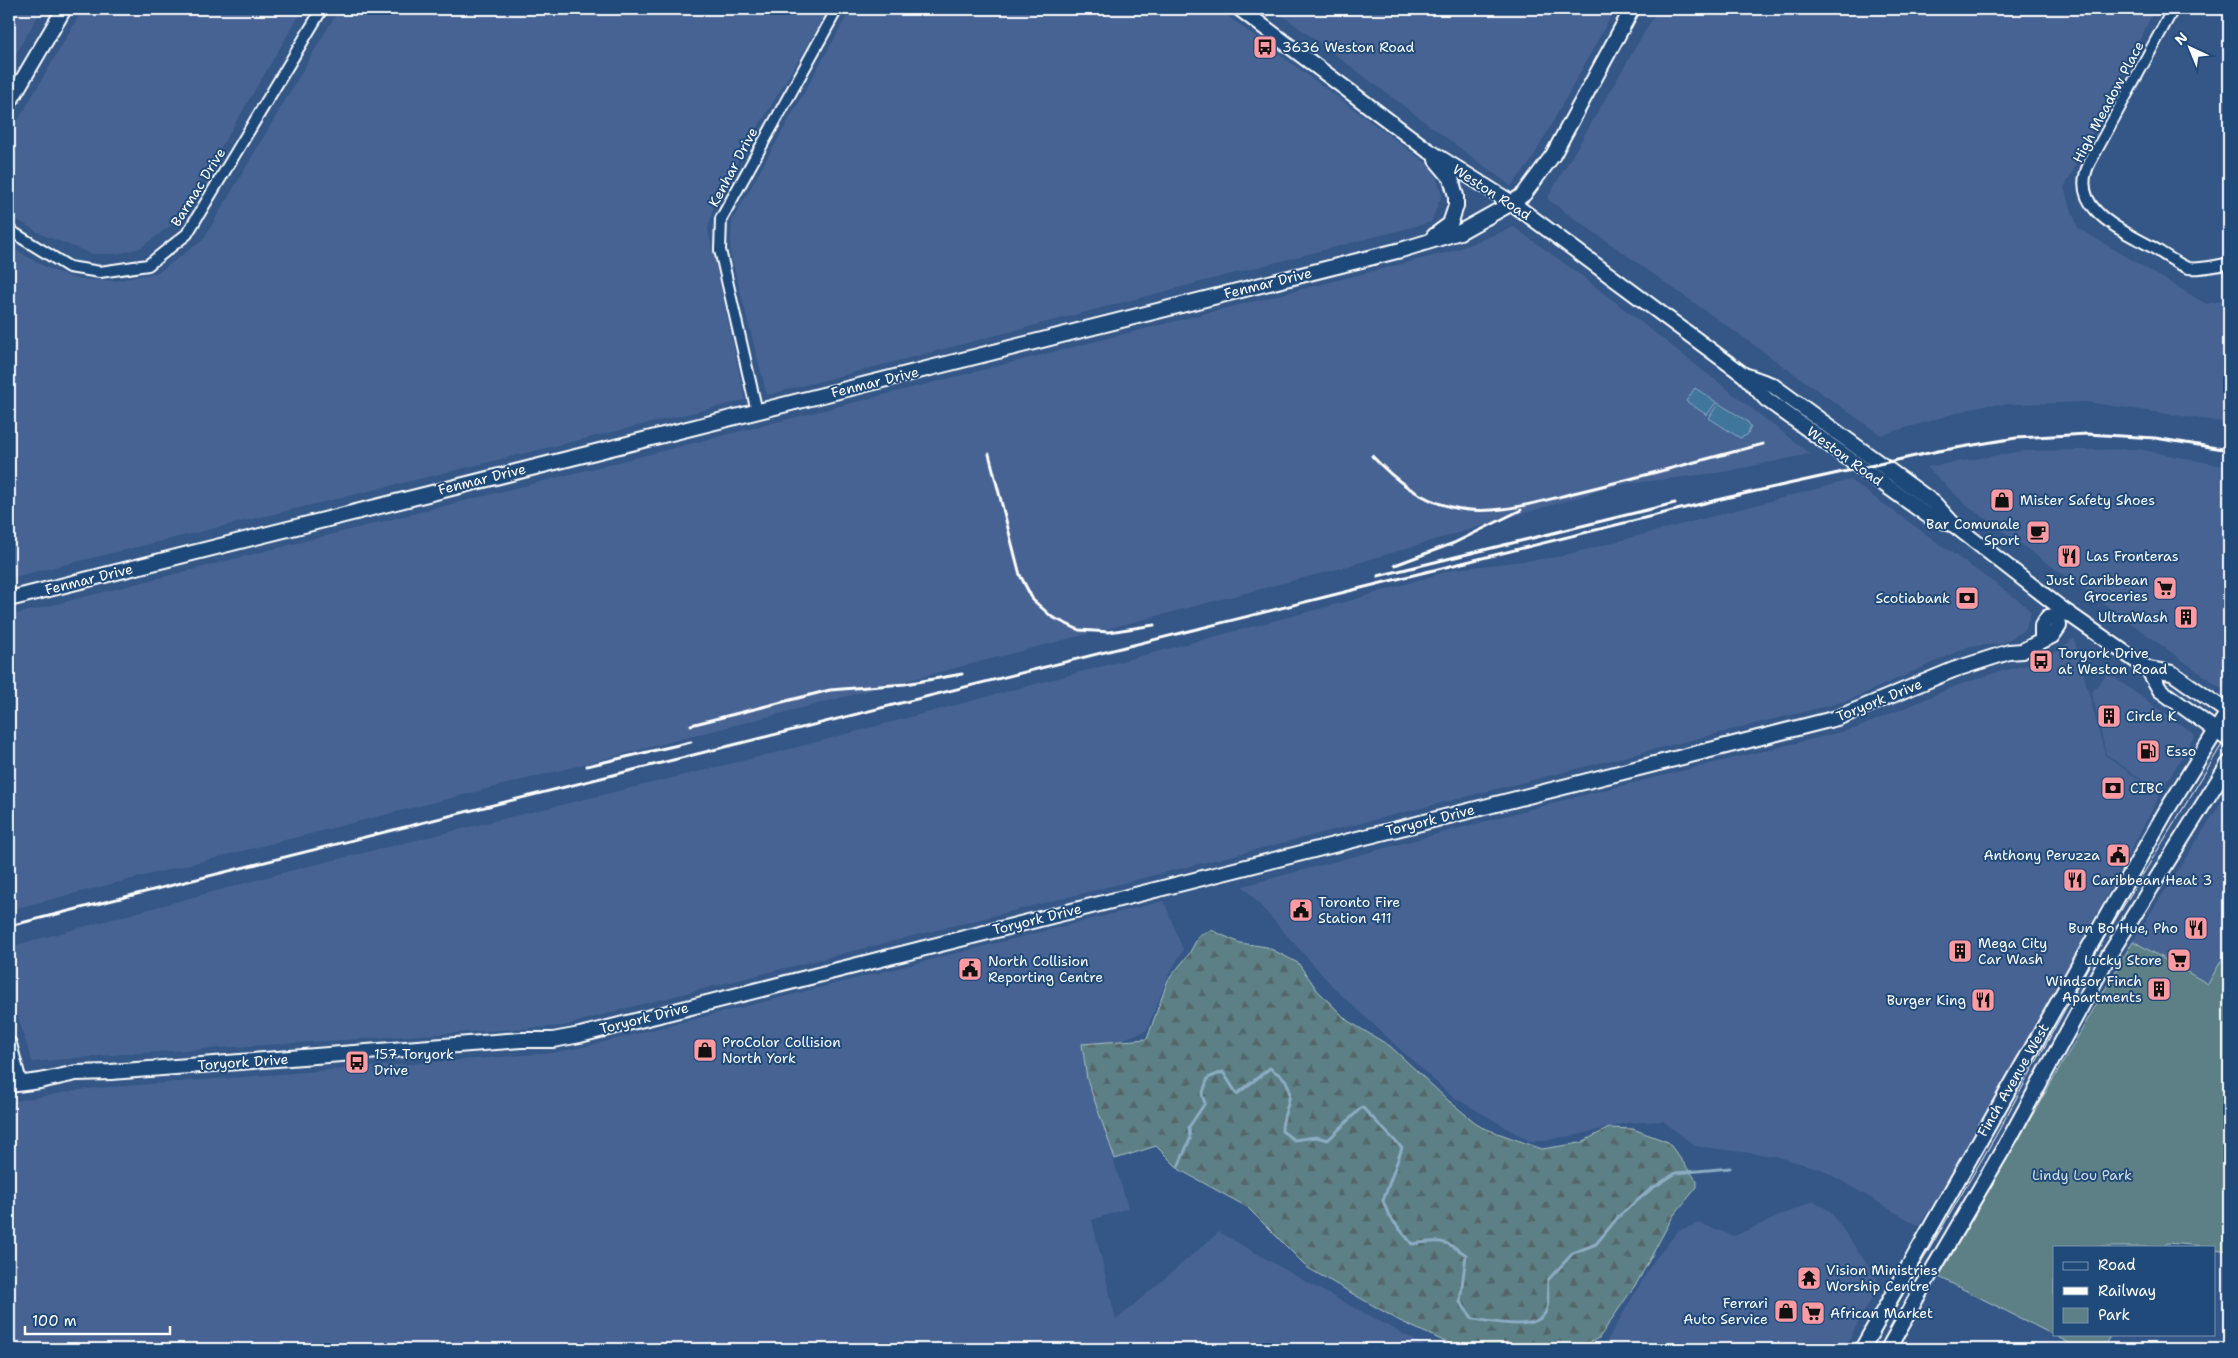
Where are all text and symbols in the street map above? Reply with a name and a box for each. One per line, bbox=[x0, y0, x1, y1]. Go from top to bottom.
north arrow bbox=[2166, 22, 2216, 72]
text: N bbox=[2171, 28, 2191, 49]
bus stop icon: 3636 Weston Road bbox=[1252, 34, 1278, 60]
place label: 3636 Weston Road bbox=[1282, 38, 1414, 56]
street label: High Meadow Place bbox=[2068, 38, 2148, 166]
street label: Kenhar Drive bbox=[704, 124, 762, 210]
street label: Barmac Drive bbox=[167, 144, 229, 230]
street label: Weston Road bbox=[1449, 160, 1535, 224]
street label: Fenmar Drive bbox=[1222, 263, 1314, 303]
street label: Fenmar Drive bbox=[829, 362, 921, 402]
street label: Weston Road bbox=[1803, 422, 1887, 490]
street label: Fenmar Drive bbox=[436, 459, 528, 499]
shop icon: Mister Safety Shoes bbox=[1989, 487, 2015, 513]
place label: Mister Safety Shoes bbox=[2020, 491, 2155, 509]
place label: Bar Comunale Sport bbox=[1926, 515, 2020, 549]
cafe icon: Bar Comunale Sport bbox=[2025, 519, 2051, 545]
restaurant icon: Las Fronteras bbox=[2056, 543, 2082, 569]
place label: Las Fronteras bbox=[2086, 547, 2179, 565]
street label: Fenmar Drive bbox=[43, 559, 135, 599]
place label: Just Caribbean Groceries bbox=[2046, 571, 2148, 605]
supermarket icon: Just Caribbean Groceries bbox=[2152, 575, 2178, 601]
bank icon: Scotiabank bbox=[1954, 585, 1980, 611]
place label: Scotiabank bbox=[1876, 589, 1950, 607]
building icon: UltraWash bbox=[2173, 604, 2199, 630]
place label: UltraWash bbox=[2098, 608, 2168, 626]
place label: Toryork Drive at Weston Road bbox=[2058, 644, 2167, 678]
bus stop icon: Toryork Drive at Weston Road bbox=[2028, 648, 2054, 674]
street label: Toryork Drive bbox=[1833, 675, 1925, 725]
building icon: Circle K bbox=[2096, 703, 2122, 729]
place label: Circle K bbox=[2126, 707, 2177, 725]
fuel station icon: Esso bbox=[2135, 738, 2161, 764]
place label: Esso bbox=[2166, 742, 2196, 760]
bank icon: CIBC bbox=[2100, 775, 2126, 801]
place label: CIBC bbox=[2130, 779, 2163, 797]
street label: Toryork Drive bbox=[1384, 800, 1476, 840]
public building icon: Anthony Peruzza bbox=[2105, 842, 2131, 868]
place label: Anthony Peruzza bbox=[1983, 846, 2100, 864]
restaurant icon: Caribbean Heat 3 bbox=[2062, 867, 2088, 893]
place label: Caribbean Heat 3 bbox=[2092, 871, 2212, 889]
place label: Toronto Fire Station 411 bbox=[1318, 893, 1400, 927]
public building icon: Toronto Fire Station 411 bbox=[1288, 897, 1314, 923]
street label: Toryork Drive bbox=[991, 899, 1083, 939]
restaurant icon: Bun Bo Hue, Pho bbox=[2183, 915, 2209, 941]
place label: Bun Bo Hue, Pho bbox=[2068, 919, 2178, 937]
place label: Mega City Car Wash bbox=[1978, 934, 2047, 968]
building icon: Mega City Car Wash bbox=[1947, 938, 1973, 964]
supermarket icon: Lucky Store bbox=[2166, 947, 2192, 973]
place label: Lucky Store bbox=[2084, 951, 2162, 969]
place label: North Collision Reporting Centre bbox=[988, 952, 1103, 986]
public building icon: North Collision Reporting Centre bbox=[957, 956, 983, 982]
place label: Windsor Finch Apartments bbox=[2046, 972, 2142, 1006]
building icon: Windsor Finch Apartments bbox=[2146, 976, 2172, 1002]
restaurant icon: Burger King bbox=[1970, 987, 1996, 1013]
place label: Burger King bbox=[1887, 991, 1966, 1009]
street label: Toryork Drive bbox=[598, 998, 690, 1038]
street label: Finch Avenue West bbox=[1973, 1020, 2053, 1140]
place label: ProColor Collision North York bbox=[722, 1033, 841, 1067]
shop icon: ProColor Collision North York bbox=[692, 1037, 718, 1063]
place label: 157 Toryork Drive bbox=[374, 1045, 454, 1079]
bus stop icon: 157 Toryork Drive bbox=[344, 1049, 370, 1075]
street label: Toryork Drive bbox=[197, 1050, 289, 1074]
park label: Lindy Lou Park bbox=[2032, 1166, 2132, 1184]
legend bbox=[2053, 1246, 2216, 1336]
text: Road bbox=[2098, 1255, 2136, 1275]
place label: Vision Ministries Worship Centre bbox=[1826, 1261, 1938, 1295]
temple icon: Vision Ministries Worship Centre bbox=[1796, 1265, 1822, 1291]
text: Railway bbox=[2098, 1281, 2156, 1301]
place label: Ferrari Auto Service bbox=[1683, 1294, 1768, 1328]
shop icon: Ferrari Auto Service bbox=[1773, 1298, 1799, 1324]
supermarket icon: African Market bbox=[1800, 1300, 1826, 1326]
scale bar bbox=[25, 1303, 170, 1335]
place label: African Market bbox=[1830, 1304, 1933, 1322]
text: Park bbox=[2098, 1305, 2130, 1325]
text: 100 m bbox=[32, 1311, 77, 1331]

